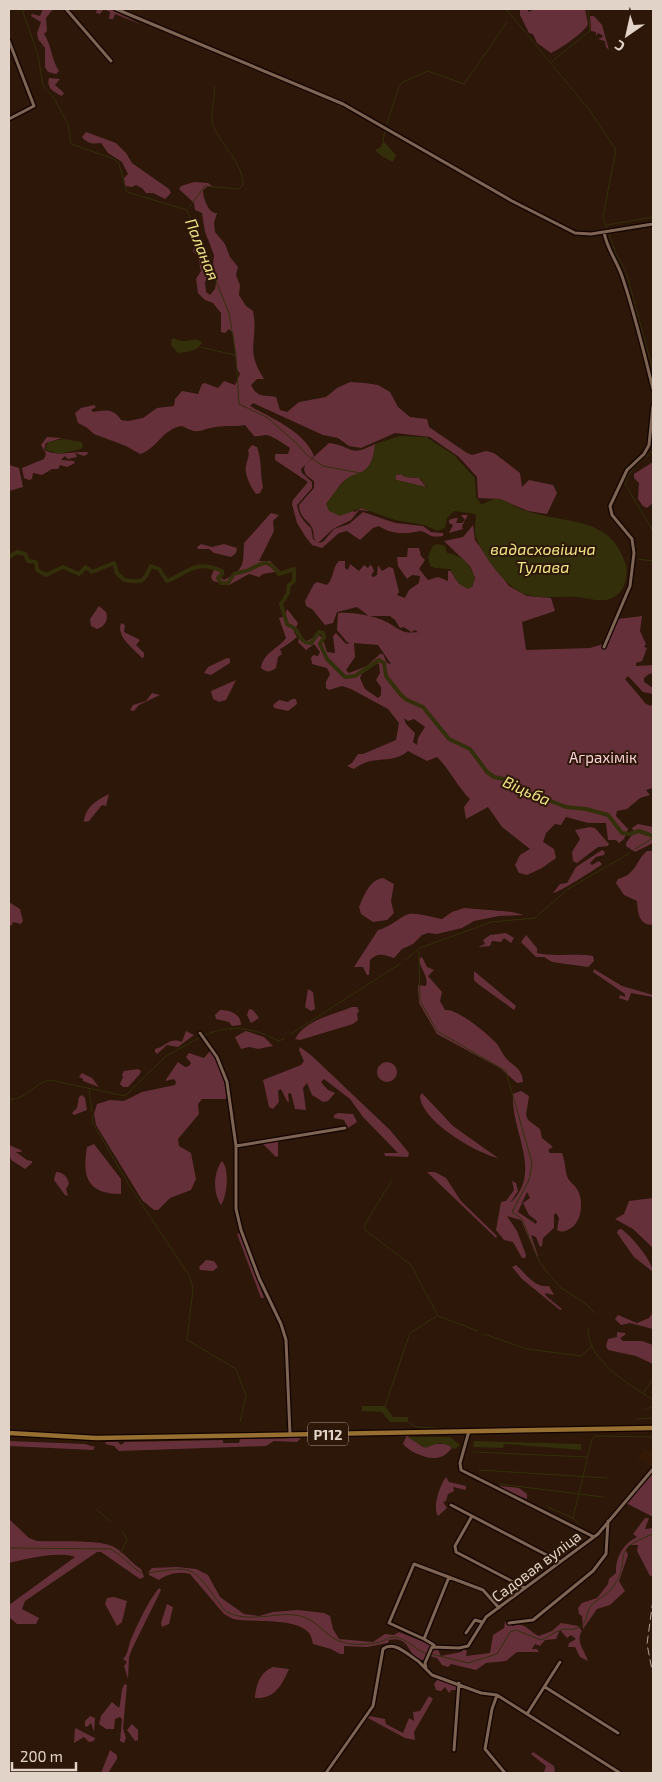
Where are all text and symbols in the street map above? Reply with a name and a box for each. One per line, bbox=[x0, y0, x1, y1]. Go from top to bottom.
north arrow bbox=[602, 10, 652, 60]
text: С bbox=[611, 37, 628, 56]
water label: Паланая bbox=[182, 215, 224, 283]
water label: вадасховішча Тулава bbox=[490, 539, 596, 576]
park label: Аграхімік bbox=[569, 748, 637, 766]
water label: Віцьба bbox=[500, 771, 554, 809]
road number: Р112 bbox=[308, 1422, 348, 1446]
street label: Садовая вуліца bbox=[488, 1527, 585, 1606]
scale bar bbox=[12, 1740, 76, 1772]
text: 200 m bbox=[20, 1747, 63, 1765]

